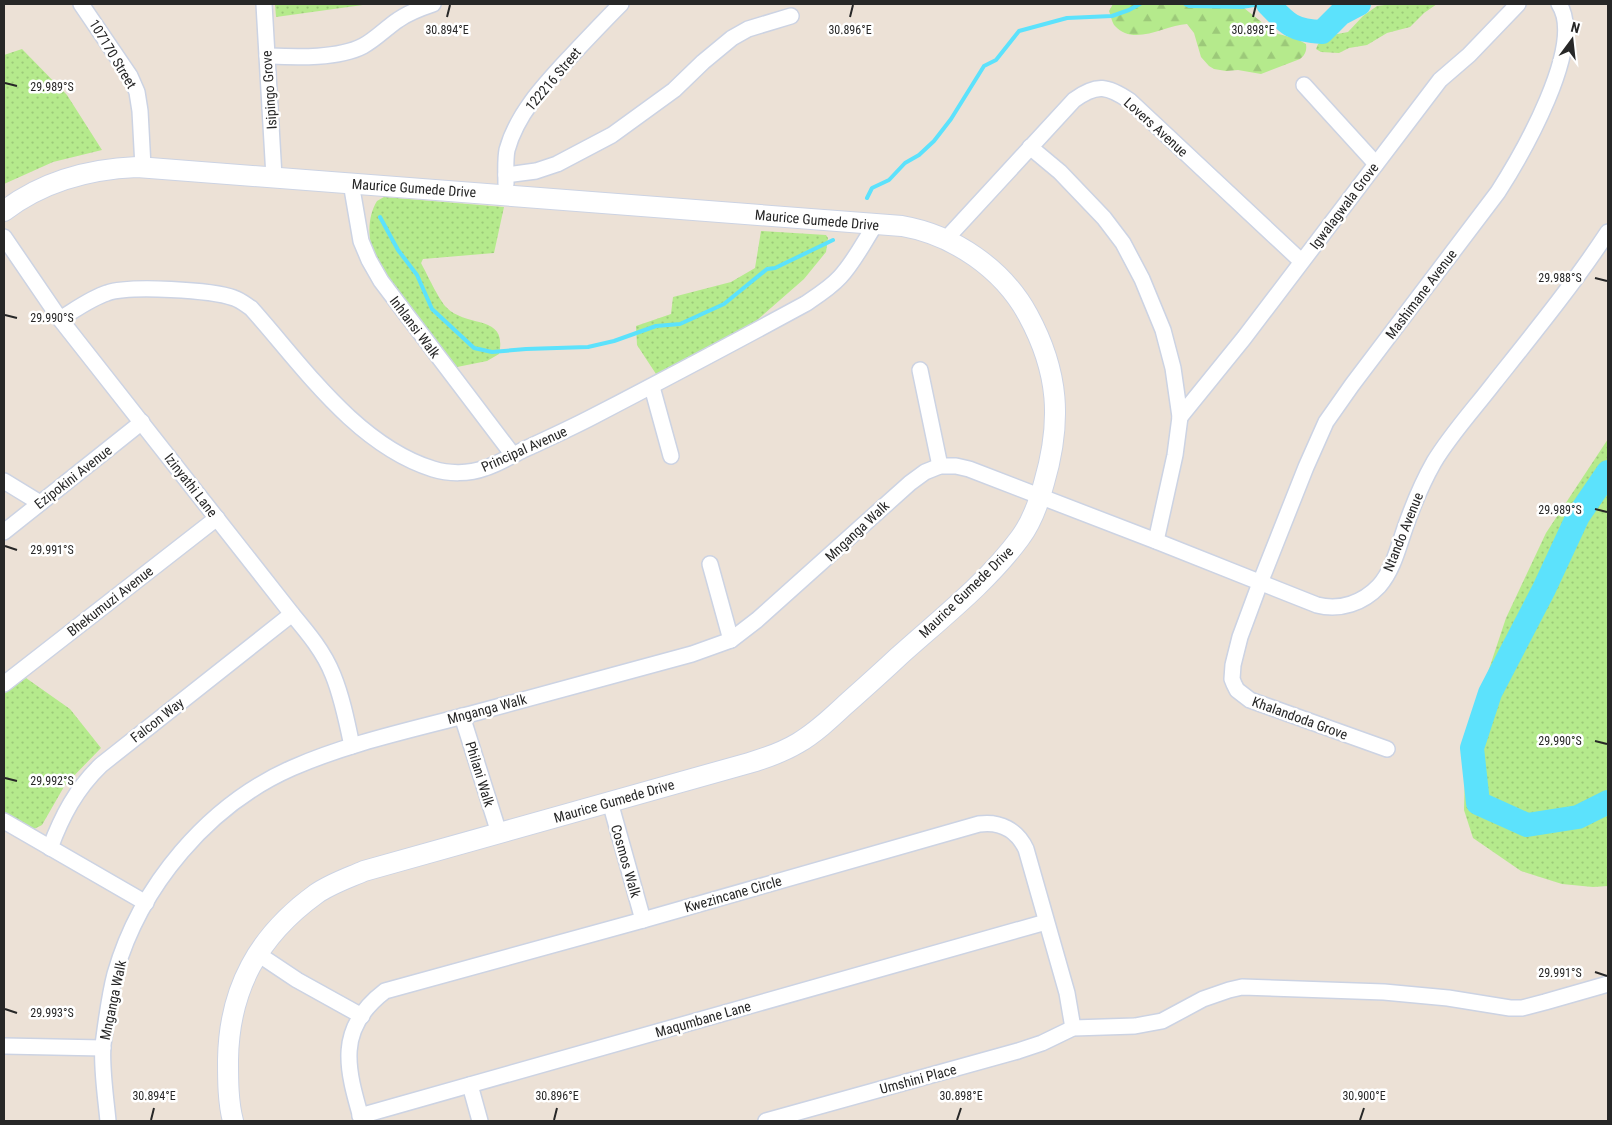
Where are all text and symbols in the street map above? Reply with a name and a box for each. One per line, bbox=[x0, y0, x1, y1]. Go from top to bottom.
north arrow bbox=[1547, 15, 1597, 65]
street label: 107170 Street bbox=[86, 17, 140, 91]
text: N bbox=[1569, 19, 1582, 36]
text: 30.894°E bbox=[425, 23, 469, 37]
text: 30.896°E bbox=[828, 23, 872, 37]
text: 30.898°E bbox=[1231, 23, 1275, 37]
street label: 122216 Street bbox=[522, 44, 584, 114]
street label: Isipingo Grove bbox=[258, 50, 280, 130]
text: 29.989°S bbox=[30, 80, 74, 94]
street label: Lovers Avenue bbox=[1121, 94, 1191, 160]
street label: Igwalagwala Grove bbox=[1306, 159, 1382, 252]
street label: Maurice Gumede Drive bbox=[351, 176, 477, 200]
street label: Maurice Gumede Drive bbox=[754, 207, 880, 233]
street label: Mashimane Avenue bbox=[1382, 246, 1460, 342]
text: 29.988°S bbox=[1538, 271, 1582, 285]
street label: Inhlansi Walk bbox=[387, 293, 444, 362]
text: 29.990°S bbox=[30, 311, 74, 325]
street label: Principal Avenue bbox=[479, 423, 570, 475]
street label: Ezipokini Avenue bbox=[31, 442, 115, 512]
street label: Izinyathi Lane bbox=[161, 450, 221, 520]
street label: Ntando Avenue bbox=[1380, 490, 1426, 574]
street label: Mnganga Walk bbox=[822, 497, 893, 565]
text: 29.989°S bbox=[1538, 503, 1582, 517]
text: 29.991°S bbox=[30, 543, 74, 557]
street label: Maurice Gumede Drive bbox=[916, 543, 1017, 641]
street label: Bhekumuzi Avenue bbox=[64, 562, 156, 639]
street label: Mnganga Walk bbox=[446, 691, 529, 727]
street label: Khalandoda Grove bbox=[1250, 693, 1350, 743]
street label: Falcon Way bbox=[127, 694, 187, 746]
text: 29.990°S bbox=[1538, 734, 1582, 748]
street label: Philani Walk bbox=[462, 739, 498, 809]
text: 29.992°S bbox=[30, 774, 74, 788]
street label: Maurice Gumede Drive bbox=[552, 776, 676, 826]
street label: Cosmos Walk bbox=[608, 823, 644, 900]
street label: Kwezincane Circle bbox=[683, 872, 784, 916]
street label: Mnganga Walk bbox=[97, 958, 129, 1041]
text: 29.991°S bbox=[1538, 966, 1582, 980]
street label: Maqumbane Lane bbox=[653, 998, 753, 1040]
text: 29.993°S bbox=[30, 1006, 74, 1020]
street label: Umshini Place bbox=[878, 1061, 958, 1097]
text: 30.894°E bbox=[132, 1089, 176, 1103]
text: 30.896°E bbox=[535, 1089, 579, 1103]
text: 30.898°E bbox=[939, 1089, 983, 1103]
text: 30.900°E bbox=[1342, 1089, 1386, 1103]

